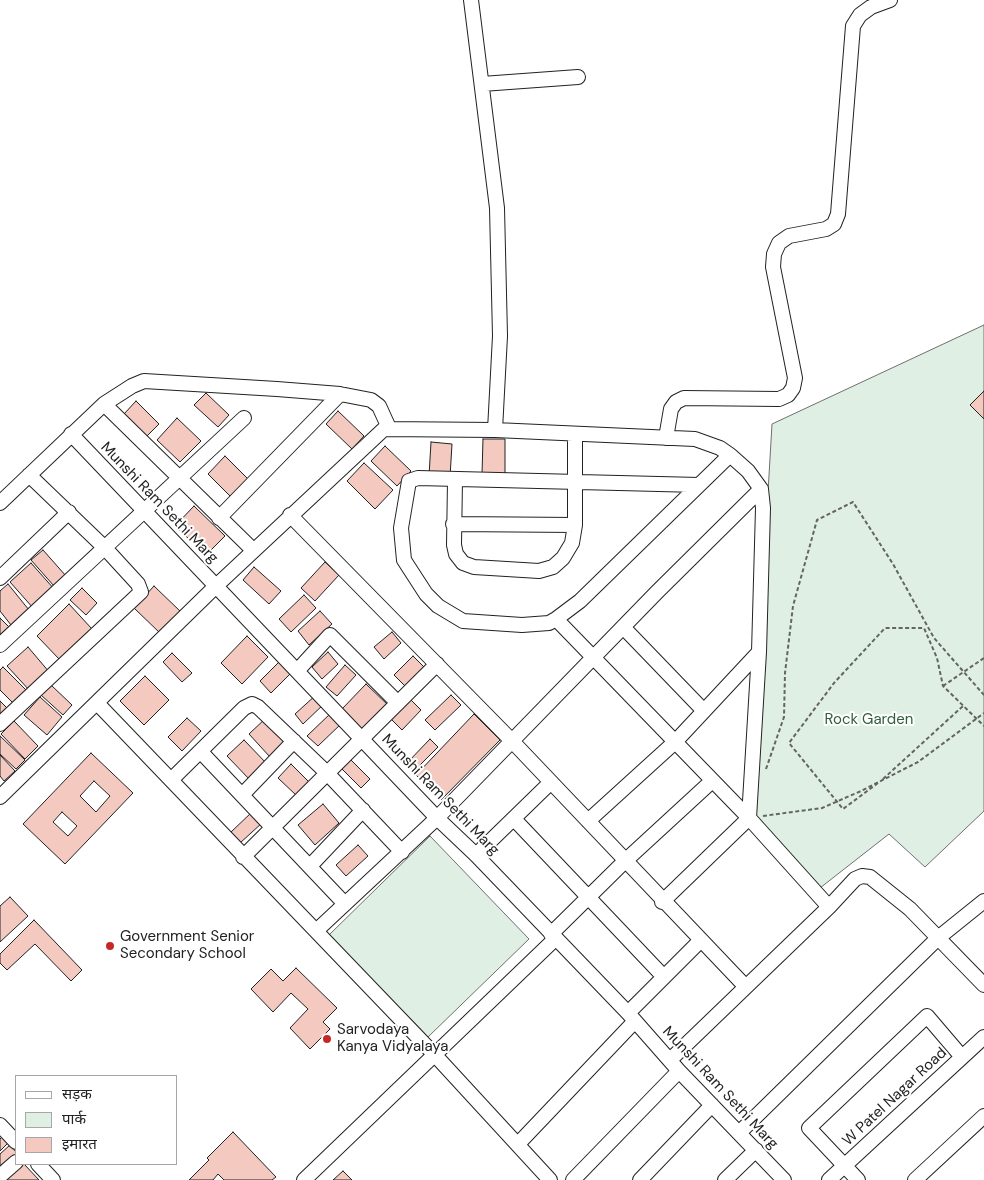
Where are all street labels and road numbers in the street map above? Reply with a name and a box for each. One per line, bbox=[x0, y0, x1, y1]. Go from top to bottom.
street label: Munshi Ram Sethi Marg bbox=[96, 439, 222, 567]
street label: Munshi Ram Sethi Marg bbox=[377, 731, 503, 859]
street label: Munshi Ram Sethi Marg bbox=[658, 1023, 782, 1153]
street label: W Patel Nagar Road bbox=[839, 1044, 951, 1150]

